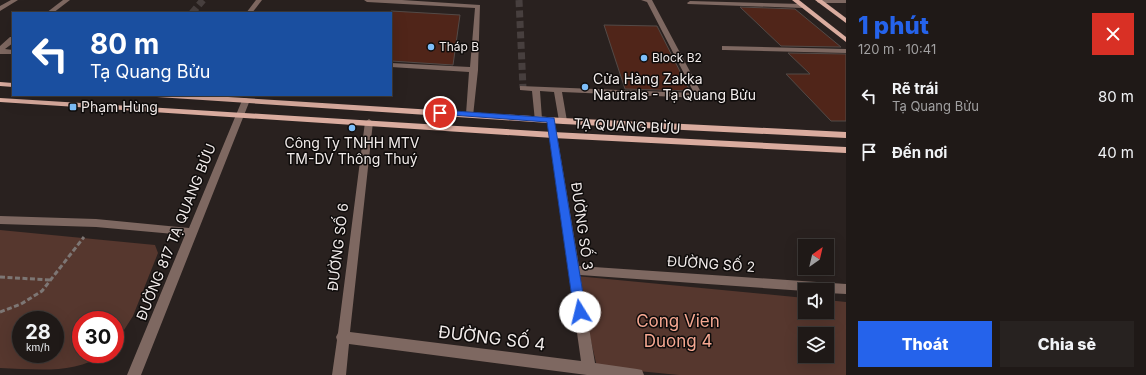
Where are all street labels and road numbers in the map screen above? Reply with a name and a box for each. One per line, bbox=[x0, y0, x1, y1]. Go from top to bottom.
street label: TẠ QUANG BỬU bbox=[573, 114, 681, 137]
street label: ĐƯỜNG 817 TẠ QUANG BỬU bbox=[132, 141, 219, 323]
street label: ĐƯỜNG SỐ 3 bbox=[568, 181, 600, 271]
street label: ĐƯỜNG SỐ 6 bbox=[321, 202, 351, 292]
street label: ĐƯỜNG SỐ 2 bbox=[666, 249, 756, 275]
street label: ĐƯỜNG SỐ 4 bbox=[437, 318, 547, 354]

